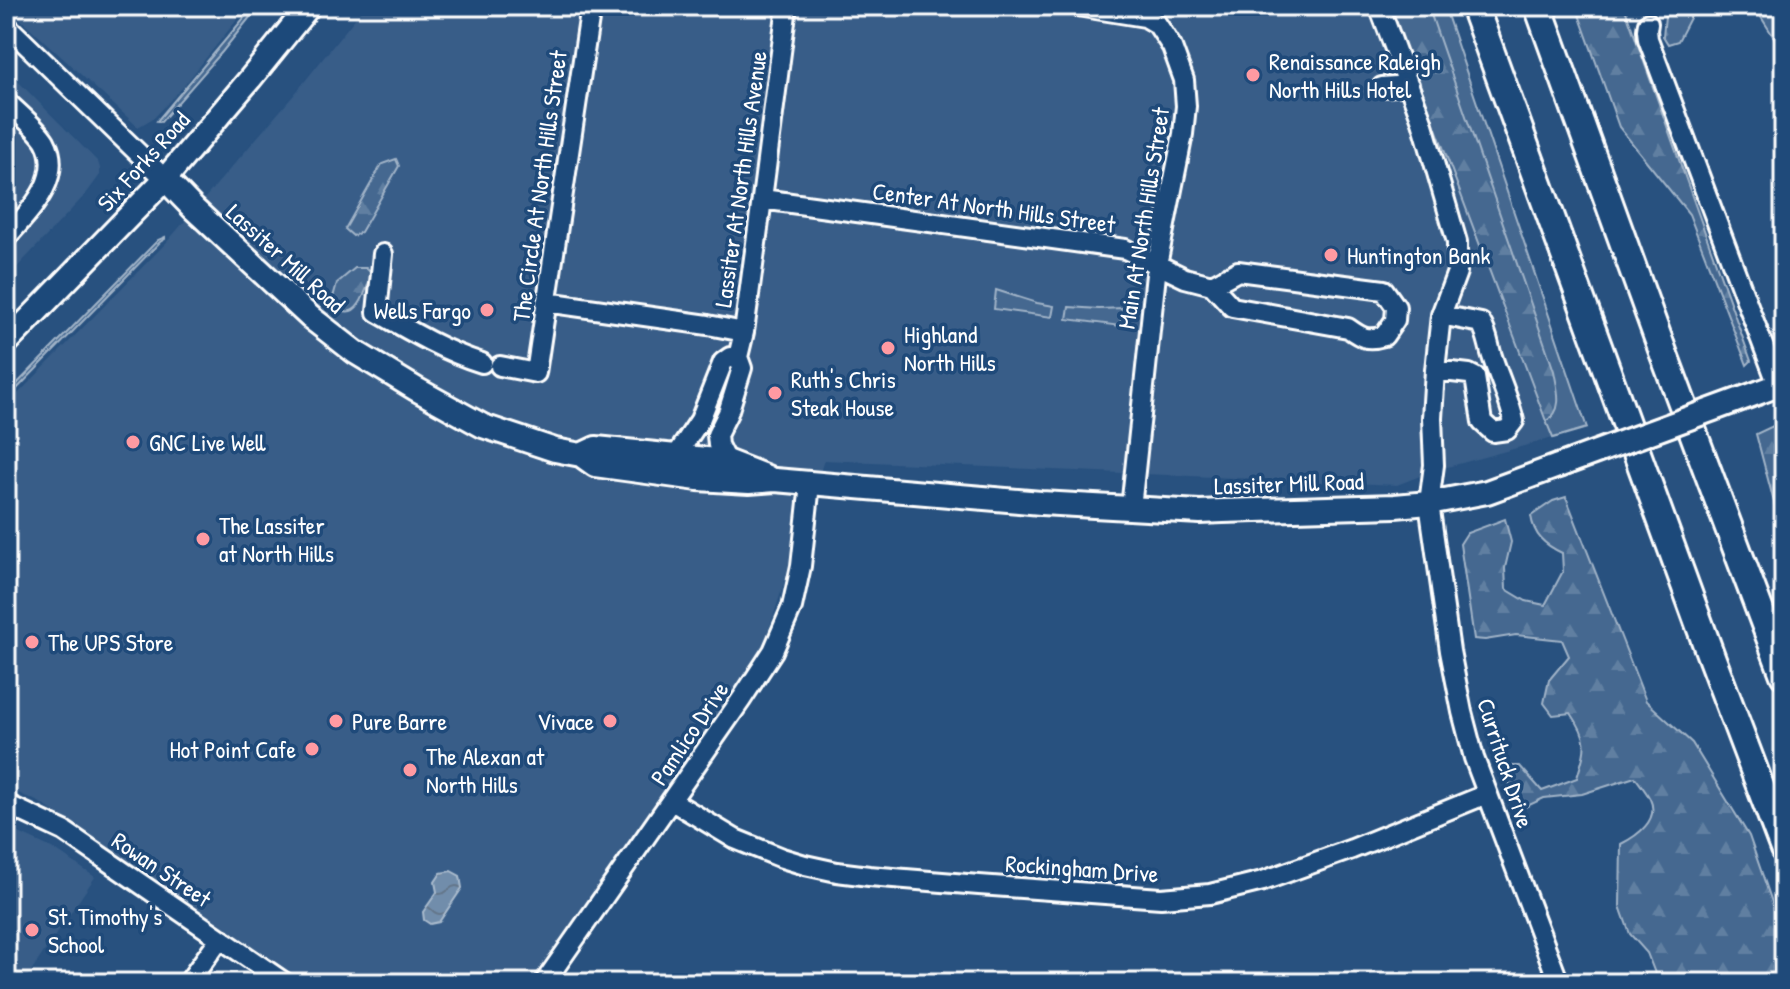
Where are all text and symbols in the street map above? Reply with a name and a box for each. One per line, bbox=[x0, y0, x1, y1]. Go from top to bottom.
place label: Renaissance Raleigh North Hills Hotel bbox=[1269, 45, 1441, 105]
street label: The Circle At North Hills Street bbox=[504, 48, 574, 324]
street label: Lassiter At North Hills Avenue bbox=[706, 48, 774, 309]
marker: Renaissance Raleigh North Hills Hotel bbox=[1244, 66, 1262, 84]
street label: Six Forks Road bbox=[89, 104, 197, 218]
street label: Main At North Hills Street bbox=[1110, 104, 1176, 331]
street label: Center At North Hills Street bbox=[871, 174, 1118, 240]
street label: Lassiter Mill Road bbox=[220, 196, 352, 320]
place label: Huntington Bank bbox=[1347, 239, 1491, 271]
marker: Huntington Bank bbox=[1322, 246, 1340, 264]
place label: Wells Fargo bbox=[374, 294, 471, 326]
marker: Wells Fargo bbox=[478, 301, 496, 319]
place label: Highland North Hills bbox=[904, 318, 996, 378]
marker: Highland North Hills bbox=[879, 339, 897, 357]
place label: Ruth's Chris Steak House bbox=[791, 363, 896, 423]
marker: Ruth's Chris Steak House bbox=[766, 384, 784, 402]
place label: GNC Live Well bbox=[149, 426, 266, 458]
marker: GNC Live Well bbox=[124, 433, 142, 451]
street label: Lassiter Mill Road bbox=[1214, 464, 1364, 502]
place label: The Lassiter at North Hills bbox=[219, 509, 334, 569]
marker: The Lassiter at North Hills bbox=[194, 530, 212, 548]
place label: The UPS Store bbox=[48, 626, 174, 658]
marker: The UPS Store bbox=[23, 633, 41, 651]
street label: Pamlico Drive bbox=[643, 674, 736, 791]
street label: Currituck Drive bbox=[1470, 694, 1542, 832]
place label: Pure Barre bbox=[352, 705, 448, 737]
place label: Vivace bbox=[537, 705, 594, 737]
marker: Pure Barre bbox=[327, 712, 345, 730]
marker: Vivace bbox=[601, 712, 619, 730]
place label: Hot Point Cafe bbox=[169, 733, 296, 765]
marker: Hot Point Cafe bbox=[303, 740, 321, 758]
place label: The Alexan at North Hills bbox=[426, 740, 545, 800]
marker: The Alexan at North Hills bbox=[401, 761, 419, 779]
street label: Rowan Street bbox=[106, 824, 219, 914]
street label: Rockingham Drive bbox=[1004, 847, 1160, 889]
place label: St. Timothy's School bbox=[48, 900, 162, 960]
marker: St. Timothy's School bbox=[23, 921, 41, 939]

